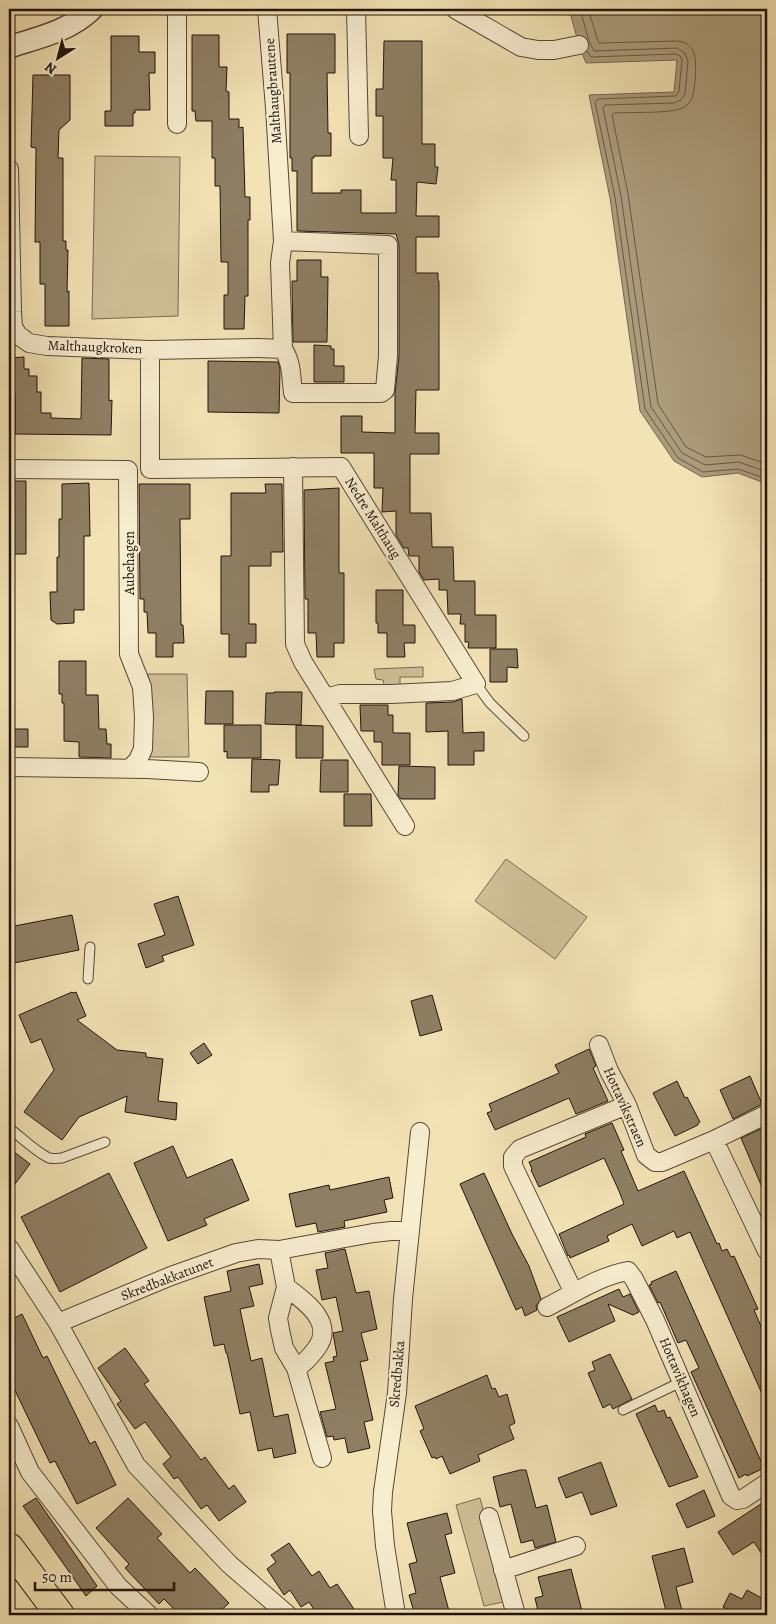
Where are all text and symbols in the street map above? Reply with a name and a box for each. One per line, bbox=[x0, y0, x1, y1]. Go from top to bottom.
north arrow bbox=[32, 32, 82, 82]
street label: Malthaugbrautene bbox=[260, 37, 286, 145]
text: N bbox=[41, 57, 60, 79]
street label: Malthaugkroken bbox=[47, 336, 143, 358]
street label: Nedre Malthaug bbox=[340, 474, 406, 562]
street label: Aubehagen bbox=[120, 531, 139, 596]
street label: Hottavikstraen bbox=[599, 1064, 651, 1150]
street label: Skredbakkatunet bbox=[118, 1252, 216, 1305]
street label: Hottavikhagen bbox=[655, 1334, 705, 1420]
street label: Skredbakka bbox=[385, 1339, 409, 1408]
scale bar bbox=[35, 1559, 174, 1591]
text: 50 m bbox=[42, 1567, 72, 1587]

